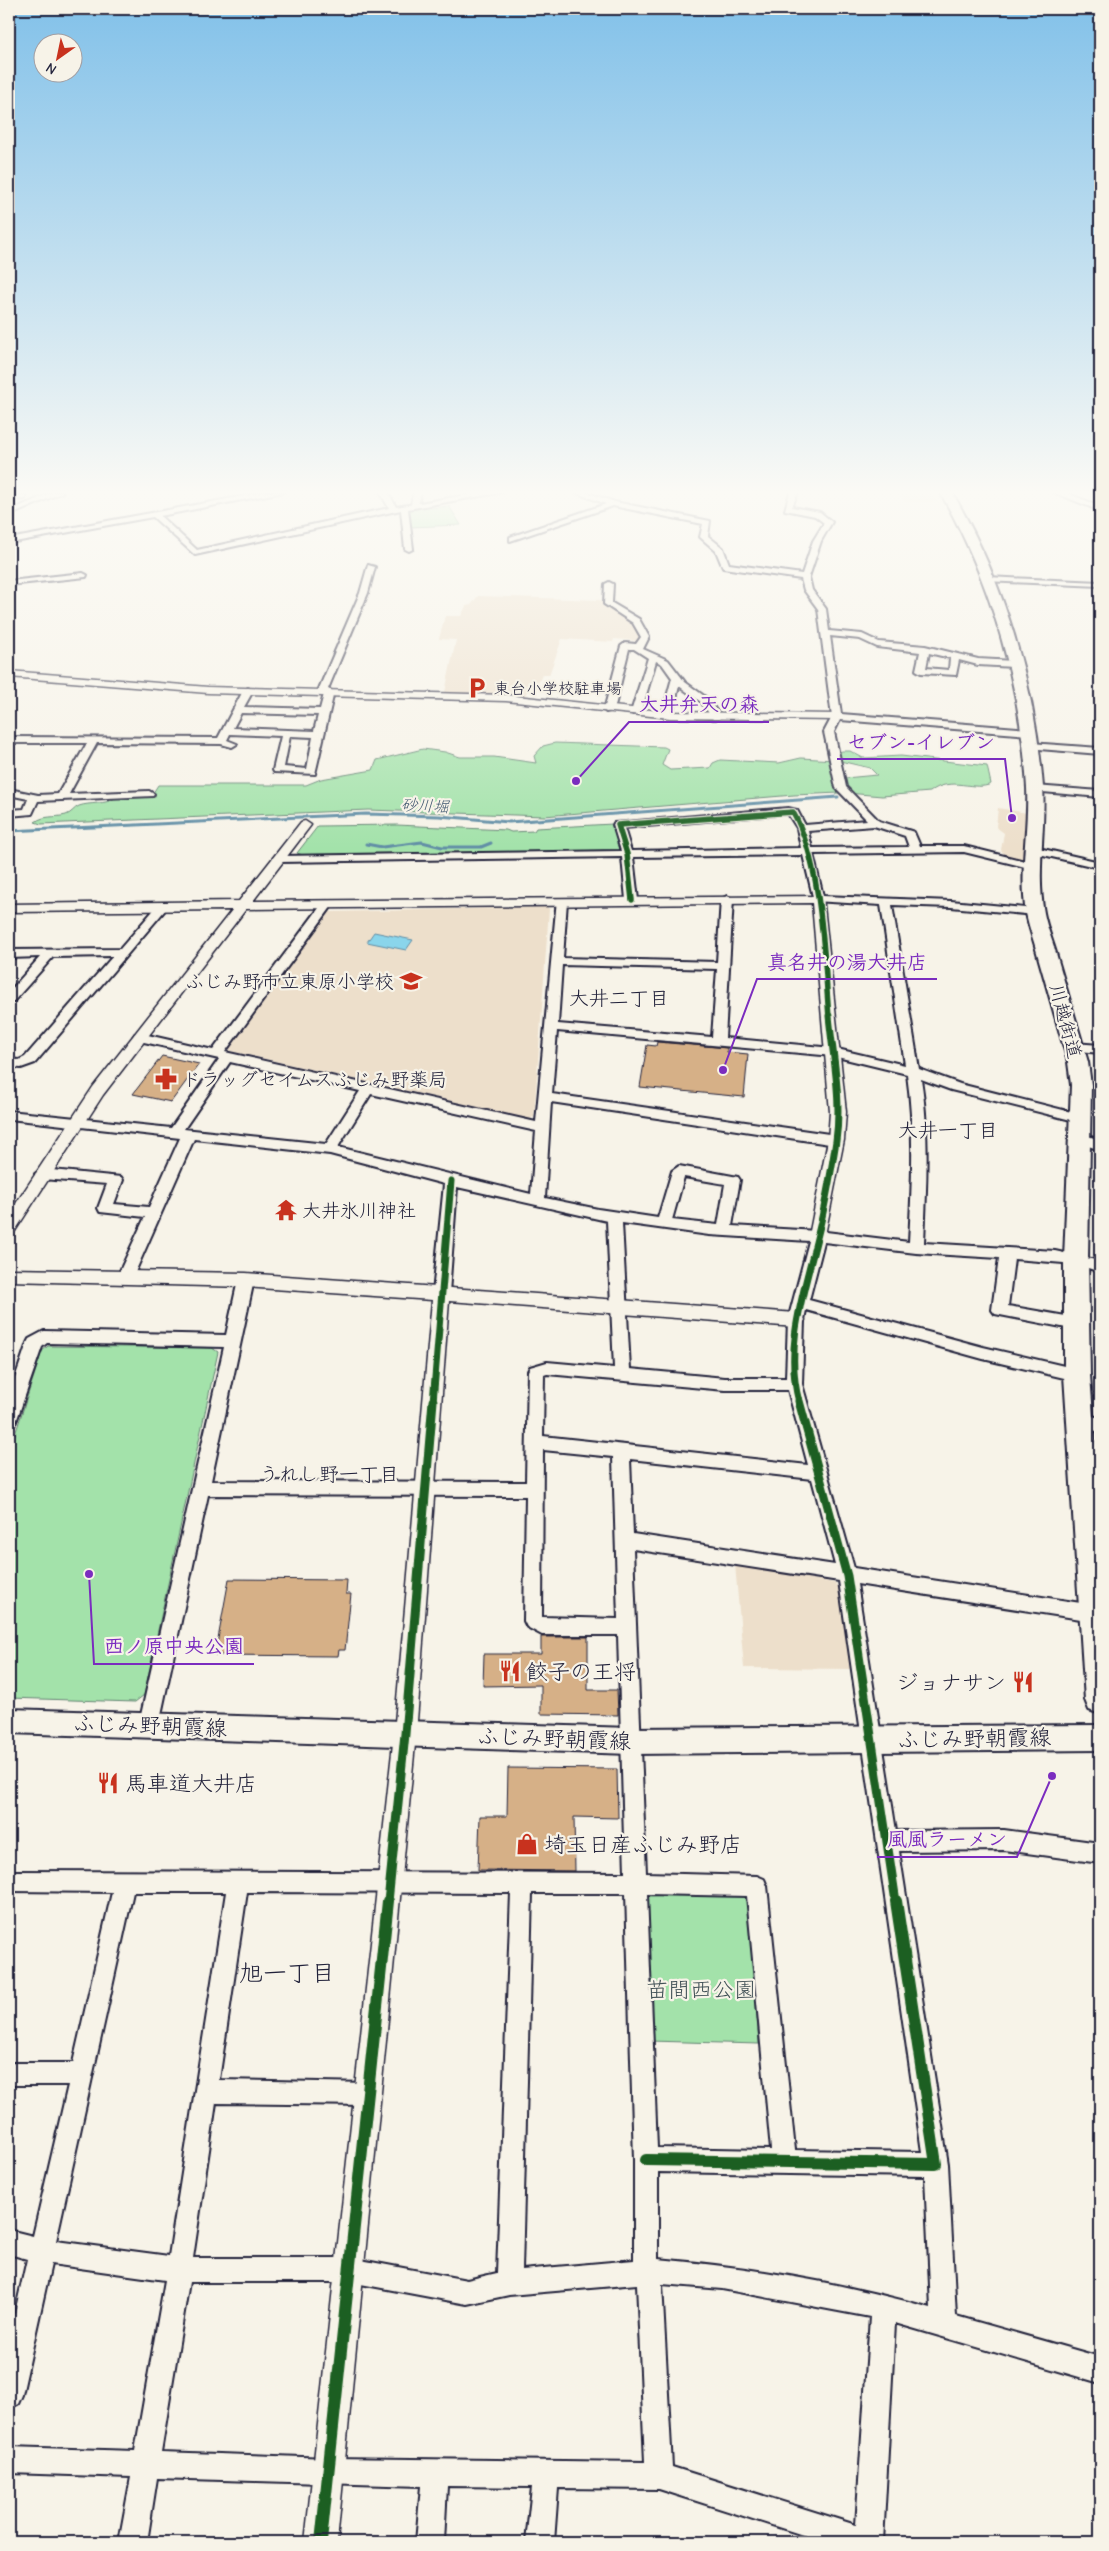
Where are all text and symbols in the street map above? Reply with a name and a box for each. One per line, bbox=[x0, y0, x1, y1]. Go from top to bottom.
north arrow bbox=[32, 32, 82, 82]
text: N bbox=[43, 59, 60, 78]
parking icon: 東台小学校駐車場 bbox=[464, 675, 490, 701]
place label: 東台小学校駐車場 bbox=[494, 680, 622, 698]
callout: 大井弁天の森 bbox=[629, 687, 769, 722]
text: 大井弁天の森 bbox=[639, 693, 759, 716]
callout: セブン-イレブン bbox=[837, 724, 1005, 759]
text: セブン-イレブン bbox=[847, 731, 995, 754]
water label: 砂川堀 bbox=[401, 796, 450, 816]
callout: 真名井の湯大井店 bbox=[757, 944, 937, 979]
text: 真名井の湯大井店 bbox=[767, 951, 927, 974]
school or university icon: ふじみ野市立東原小学校 bbox=[398, 968, 424, 994]
place label: ふじみ野市立東原小学校 bbox=[185, 971, 394, 993]
street label: 川越街道 bbox=[1045, 982, 1085, 1061]
district label: 大井二丁目 bbox=[569, 987, 669, 1010]
pharmacy icon: ドラッグセイムスふじみ野薬局 bbox=[153, 1066, 179, 1092]
place label: ドラッグセイムスふじみ野薬局 bbox=[182, 1069, 447, 1091]
district label: 大井一丁目 bbox=[898, 1119, 998, 1142]
temple icon: 大井氷川神社 bbox=[273, 1197, 299, 1223]
place label: 大井氷川神社 bbox=[302, 1200, 416, 1222]
district label: うれし野一丁目 bbox=[259, 1463, 399, 1486]
callout: 西ノ原中央公園 bbox=[94, 1629, 254, 1664]
text: 西ノ原中央公園 bbox=[104, 1635, 244, 1658]
restaurant icon: 餃子の王将 bbox=[497, 1658, 523, 1684]
place label: 餃子の王将 bbox=[526, 1659, 636, 1685]
restaurant icon: ジョナサン bbox=[1010, 1669, 1036, 1695]
place label: ジョナサン bbox=[896, 1670, 1006, 1696]
street label: ふじみ野朝霞線 bbox=[73, 1710, 227, 1742]
street label: ふじみ野朝霞線 bbox=[477, 1723, 631, 1755]
street label: ふじみ野朝霞線 bbox=[897, 1725, 1051, 1753]
restaurant icon: 馬車道大井店 bbox=[95, 1770, 121, 1796]
place label: 馬車道大井店 bbox=[125, 1771, 257, 1797]
callout: 風風ラーメン bbox=[877, 1822, 1017, 1857]
text: 風風ラーメン bbox=[887, 1828, 1007, 1851]
shop icon: 埼玉日産ふじみ野店 bbox=[514, 1831, 540, 1857]
place label: 埼玉日産ふじみ野店 bbox=[544, 1832, 742, 1858]
district label: 旭一丁目 bbox=[239, 1959, 335, 1987]
park label: 苗間西公園 bbox=[646, 1977, 756, 2003]

